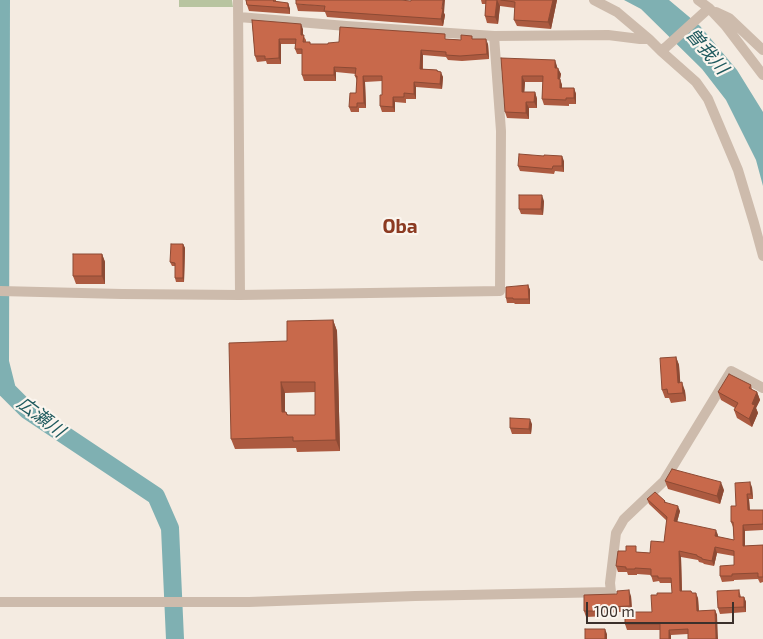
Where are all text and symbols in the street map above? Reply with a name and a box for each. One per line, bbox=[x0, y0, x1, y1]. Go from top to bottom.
water label: 曽我川 bbox=[681, 23, 733, 79]
district label: Oba bbox=[382, 216, 418, 238]
water label: 広瀬川 bbox=[13, 392, 69, 442]
scale bar bbox=[588, 592, 736, 624]
text: 100 m bbox=[594, 602, 635, 620]

